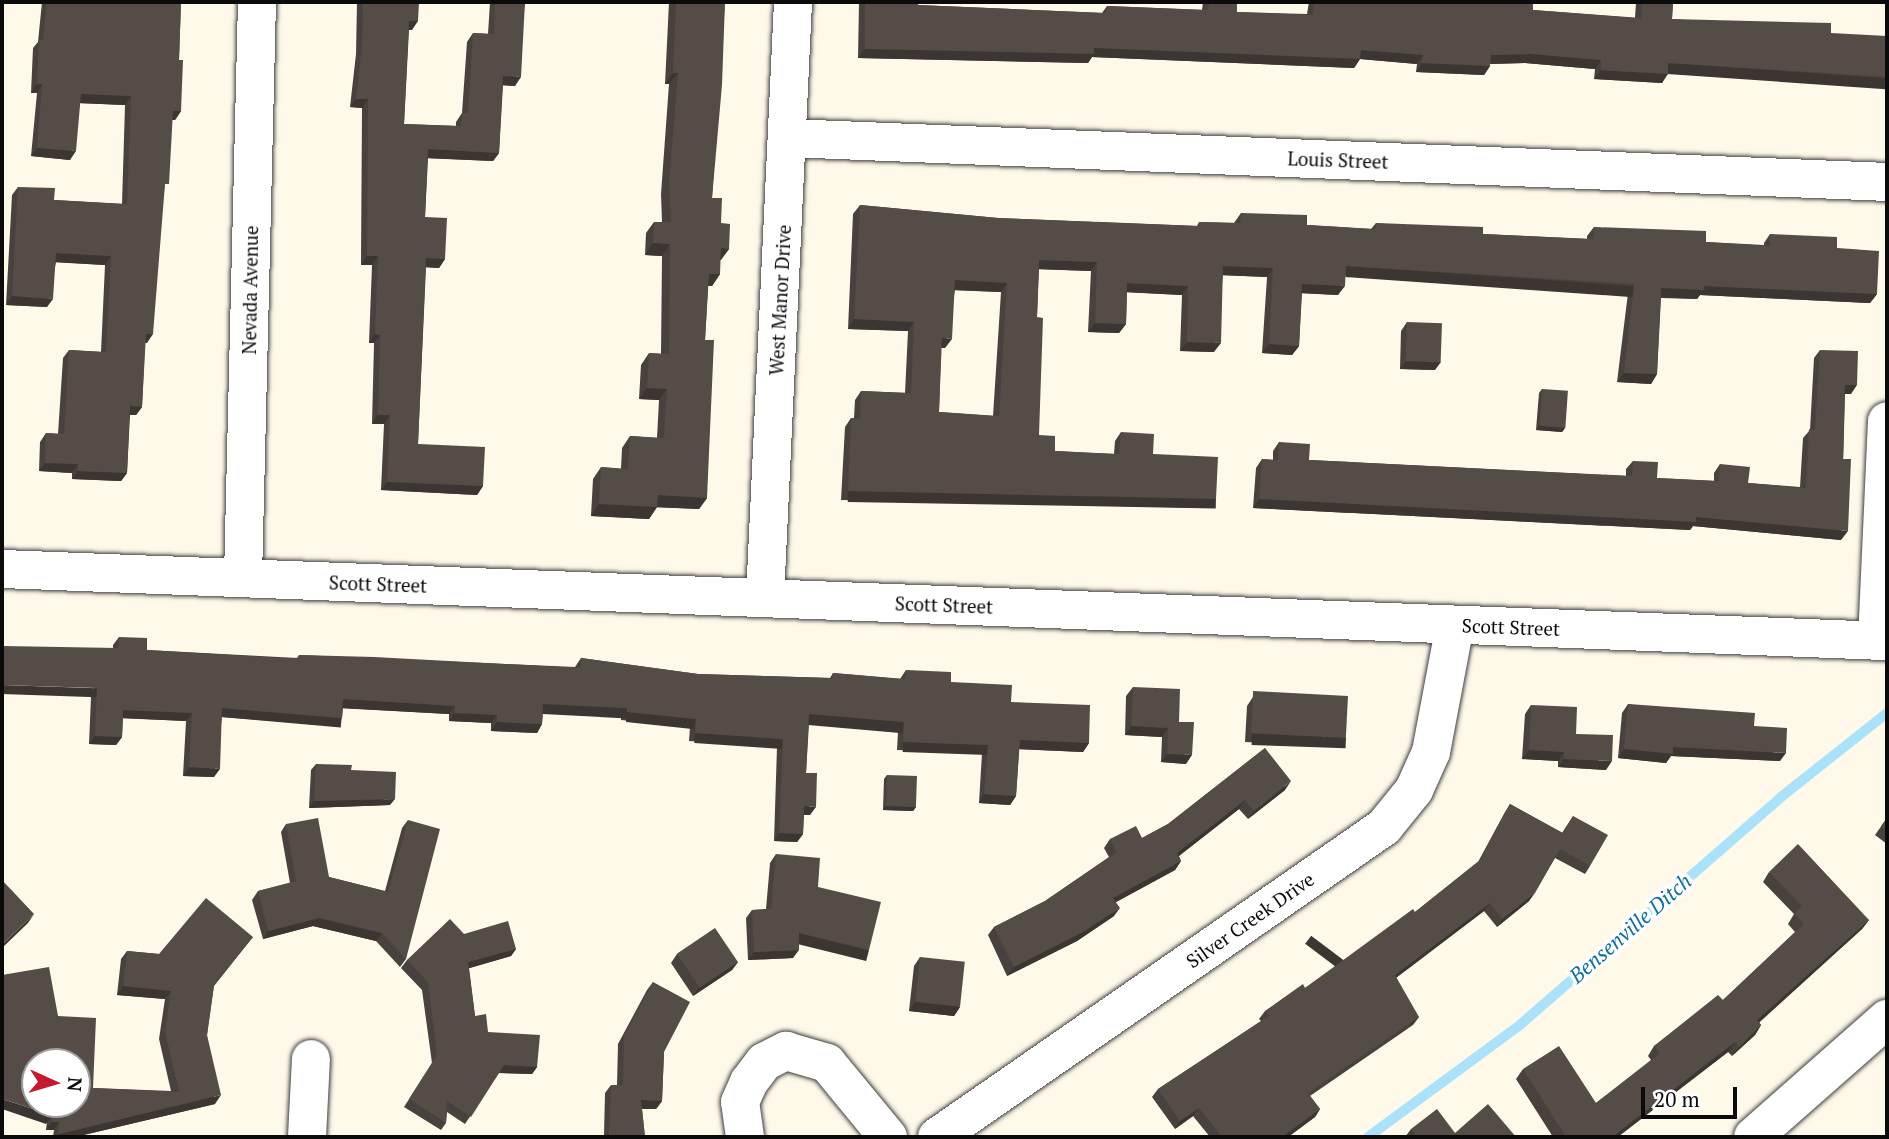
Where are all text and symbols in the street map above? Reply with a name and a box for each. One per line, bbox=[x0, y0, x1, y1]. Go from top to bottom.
street label: Louis Street bbox=[1287, 147, 1389, 173]
street label: West Manor Drive bbox=[765, 224, 795, 376]
street label: Nevada Avenue bbox=[237, 225, 263, 355]
street label: Scott Street bbox=[328, 571, 428, 597]
street label: Scott Street bbox=[894, 592, 994, 618]
street label: Scott Street bbox=[1461, 614, 1561, 640]
street label: Silver Creek Drive bbox=[1182, 867, 1318, 973]
water label: Bensenville Ditch bbox=[1564, 868, 1696, 988]
north arrow bbox=[21, 1048, 91, 1118]
scale bar bbox=[1644, 1072, 1740, 1116]
text: N bbox=[62, 1076, 88, 1092]
text: 20 m bbox=[1654, 1085, 1700, 1113]

